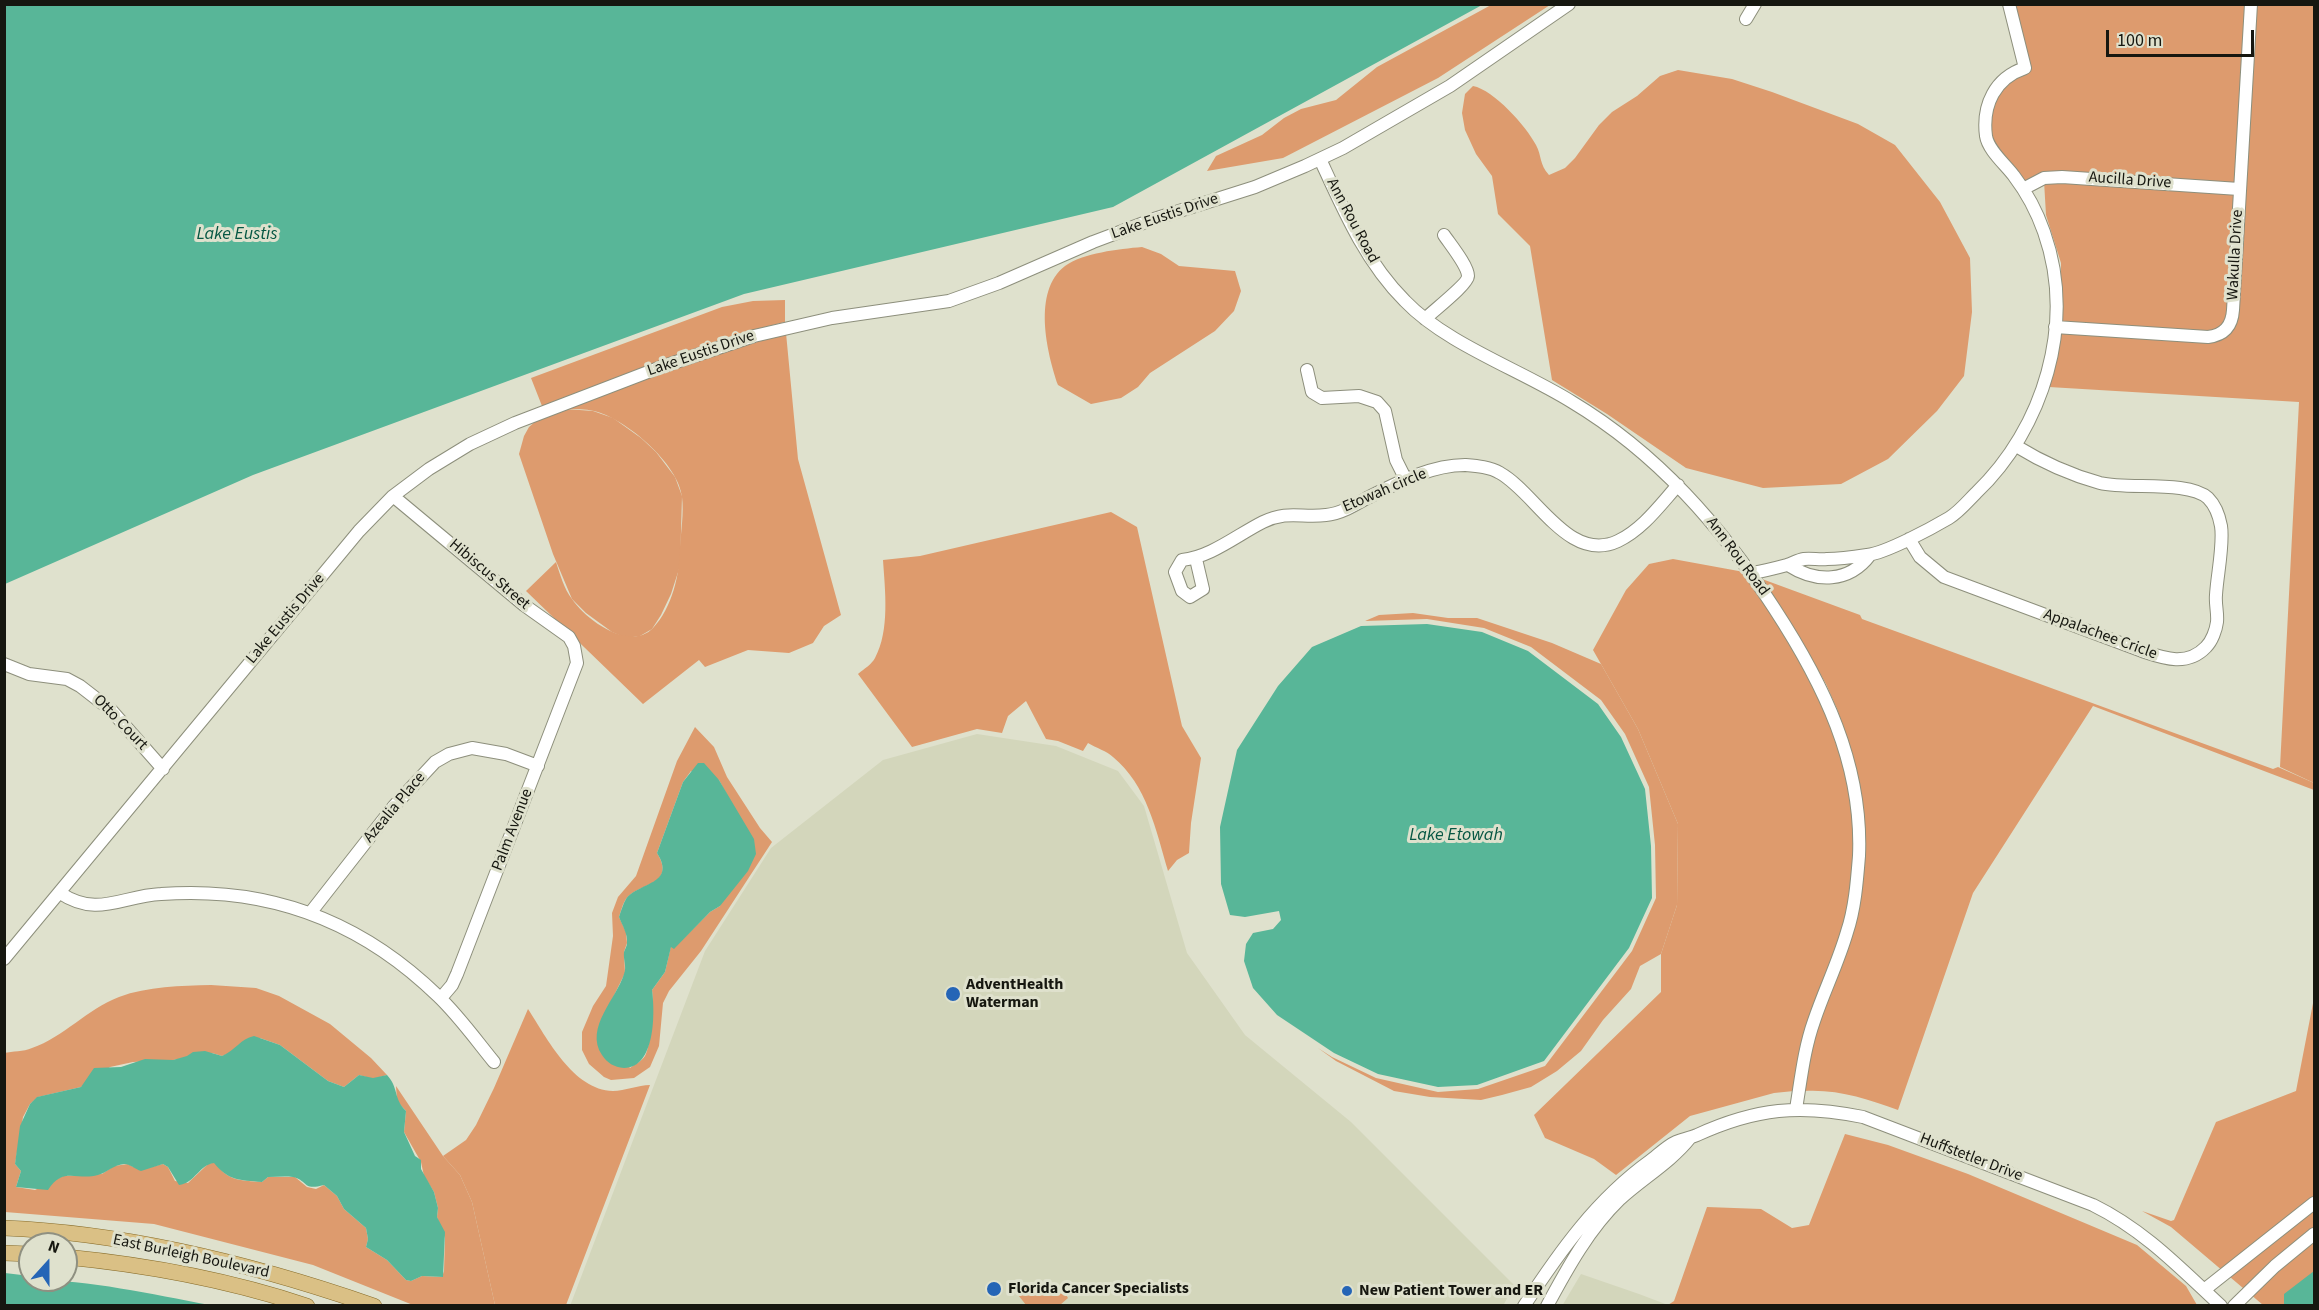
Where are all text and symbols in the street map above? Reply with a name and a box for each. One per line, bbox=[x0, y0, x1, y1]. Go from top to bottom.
scale bar bbox=[2109, 18, 2258, 56]
text: 100 m bbox=[2117, 28, 2162, 53]
street label: Aucilla Drive bbox=[2088, 169, 2172, 193]
street label: Ann Rou Road bbox=[1322, 175, 1382, 267]
street label: Lake Eustis Drive bbox=[1109, 190, 1221, 244]
street label: Wakulla Drive bbox=[2224, 209, 2248, 301]
water label: Lake Eustis bbox=[196, 224, 278, 246]
street label: Lake Eustis Drive bbox=[645, 327, 757, 381]
street label: Etowah circle bbox=[1340, 465, 1430, 517]
street label: Ann Rou Road bbox=[1701, 514, 1773, 600]
street label: Hibiscus Street bbox=[445, 536, 533, 614]
street label: Lake Eustis Drive bbox=[243, 570, 329, 668]
street label: Appalachee Cricle bbox=[2041, 606, 2159, 664]
street label: Otto Court bbox=[89, 691, 151, 755]
street label: Azealia Place bbox=[360, 769, 430, 847]
street label: Palm Avenue bbox=[489, 786, 537, 874]
water label: Lake Etowah bbox=[1409, 825, 1503, 847]
place label: AdventHealth Waterman bbox=[966, 975, 1063, 1013]
marker: AdventHealth Waterman bbox=[944, 985, 962, 1003]
street label: Huffstetler Drive bbox=[1917, 1130, 2025, 1186]
street label: East Burleigh Boulevard bbox=[111, 1231, 271, 1283]
north arrow bbox=[18, 1232, 78, 1292]
text: N bbox=[45, 1235, 63, 1259]
place label: Florida Cancer Specialists bbox=[1008, 1279, 1189, 1299]
marker: Florida Cancer Specialists bbox=[985, 1280, 1003, 1298]
place label: New Patient Tower and ER bbox=[1359, 1281, 1543, 1301]
marker: New Patient Tower and ER bbox=[1340, 1284, 1354, 1298]

